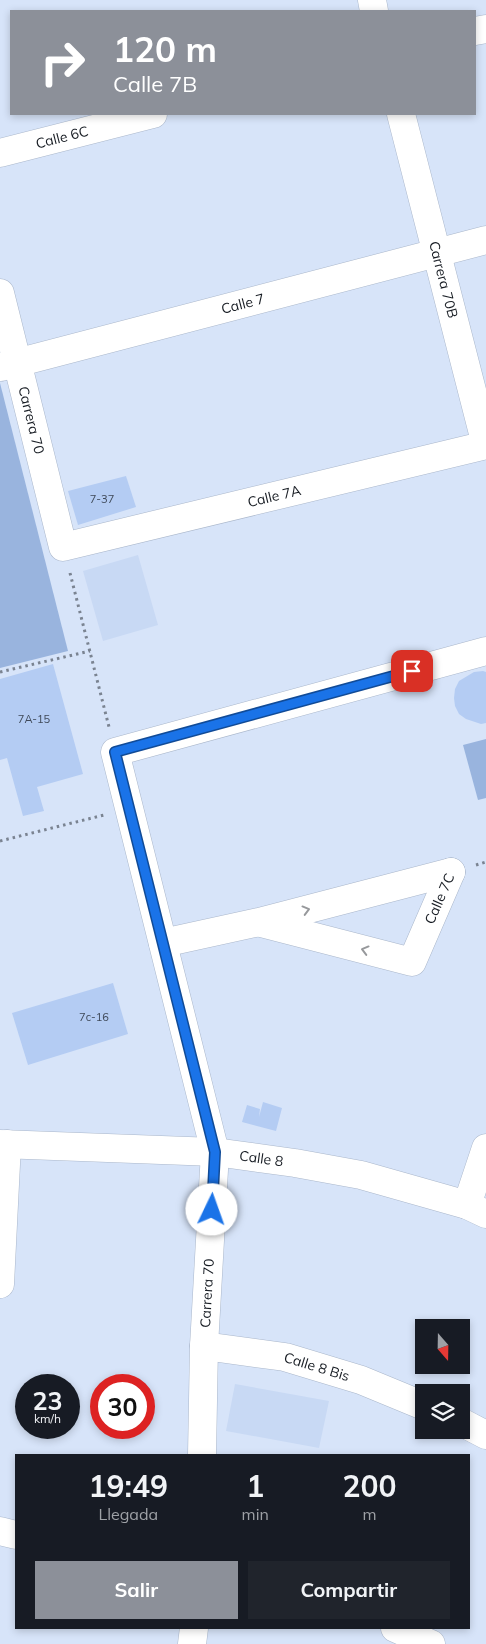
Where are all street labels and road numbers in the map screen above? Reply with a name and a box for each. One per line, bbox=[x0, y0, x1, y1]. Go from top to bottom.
street label: Calle 6C bbox=[34, 122, 90, 153]
street label: Carrera 70B bbox=[425, 239, 462, 320]
street label: Calle 7 bbox=[219, 289, 266, 318]
street label: Carrera 70 bbox=[14, 384, 49, 456]
street label: Calle 7A bbox=[246, 481, 304, 511]
street label: Calle 7C bbox=[421, 870, 458, 927]
street label: Calle 8 bbox=[238, 1146, 285, 1170]
street label: Carrera 70 bbox=[196, 1258, 218, 1328]
street label: Calle 8 Bis bbox=[282, 1348, 352, 1385]

